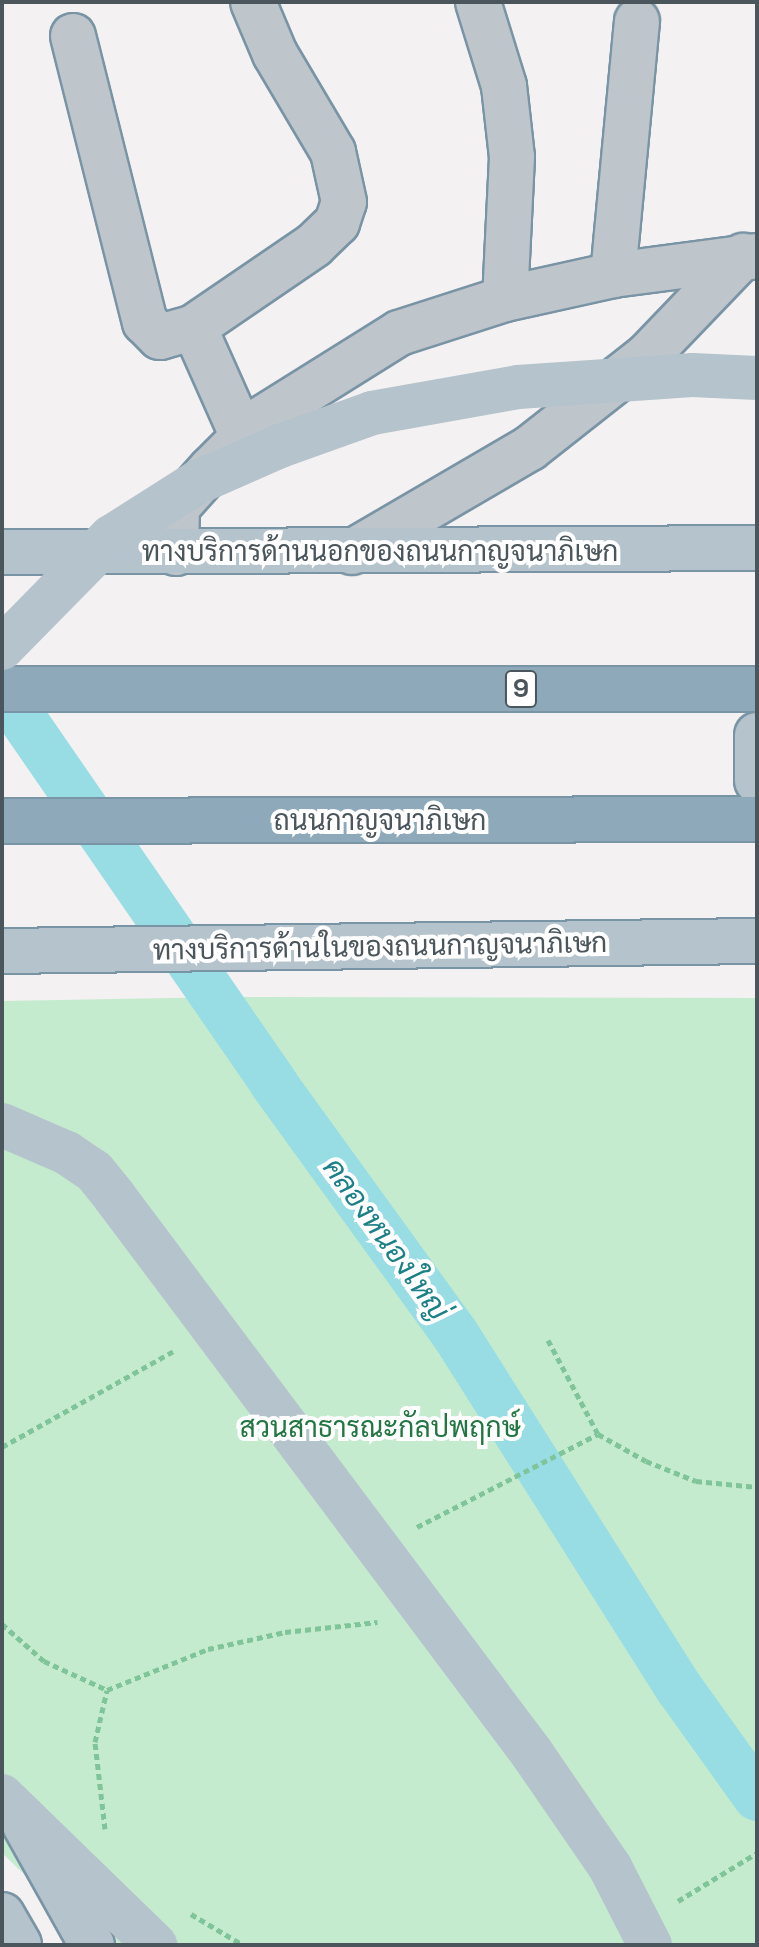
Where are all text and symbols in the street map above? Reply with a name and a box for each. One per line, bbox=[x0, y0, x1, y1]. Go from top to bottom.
street label: ทางบริการด้านนอกของถนนกาญจนาภิเษก bbox=[142, 534, 618, 568]
road number: 9 bbox=[503, 667, 539, 711]
street label: ถนนกาญจนาภิเษก bbox=[274, 803, 486, 837]
street label: ทางบริการด้านในของถนนกาญจนาภิเษก bbox=[152, 925, 608, 967]
water label: คลองหนองใหญ่ bbox=[315, 1151, 457, 1327]
park label: สวนสาธารณะกัลปพฤกษ์ bbox=[240, 1410, 520, 1444]

